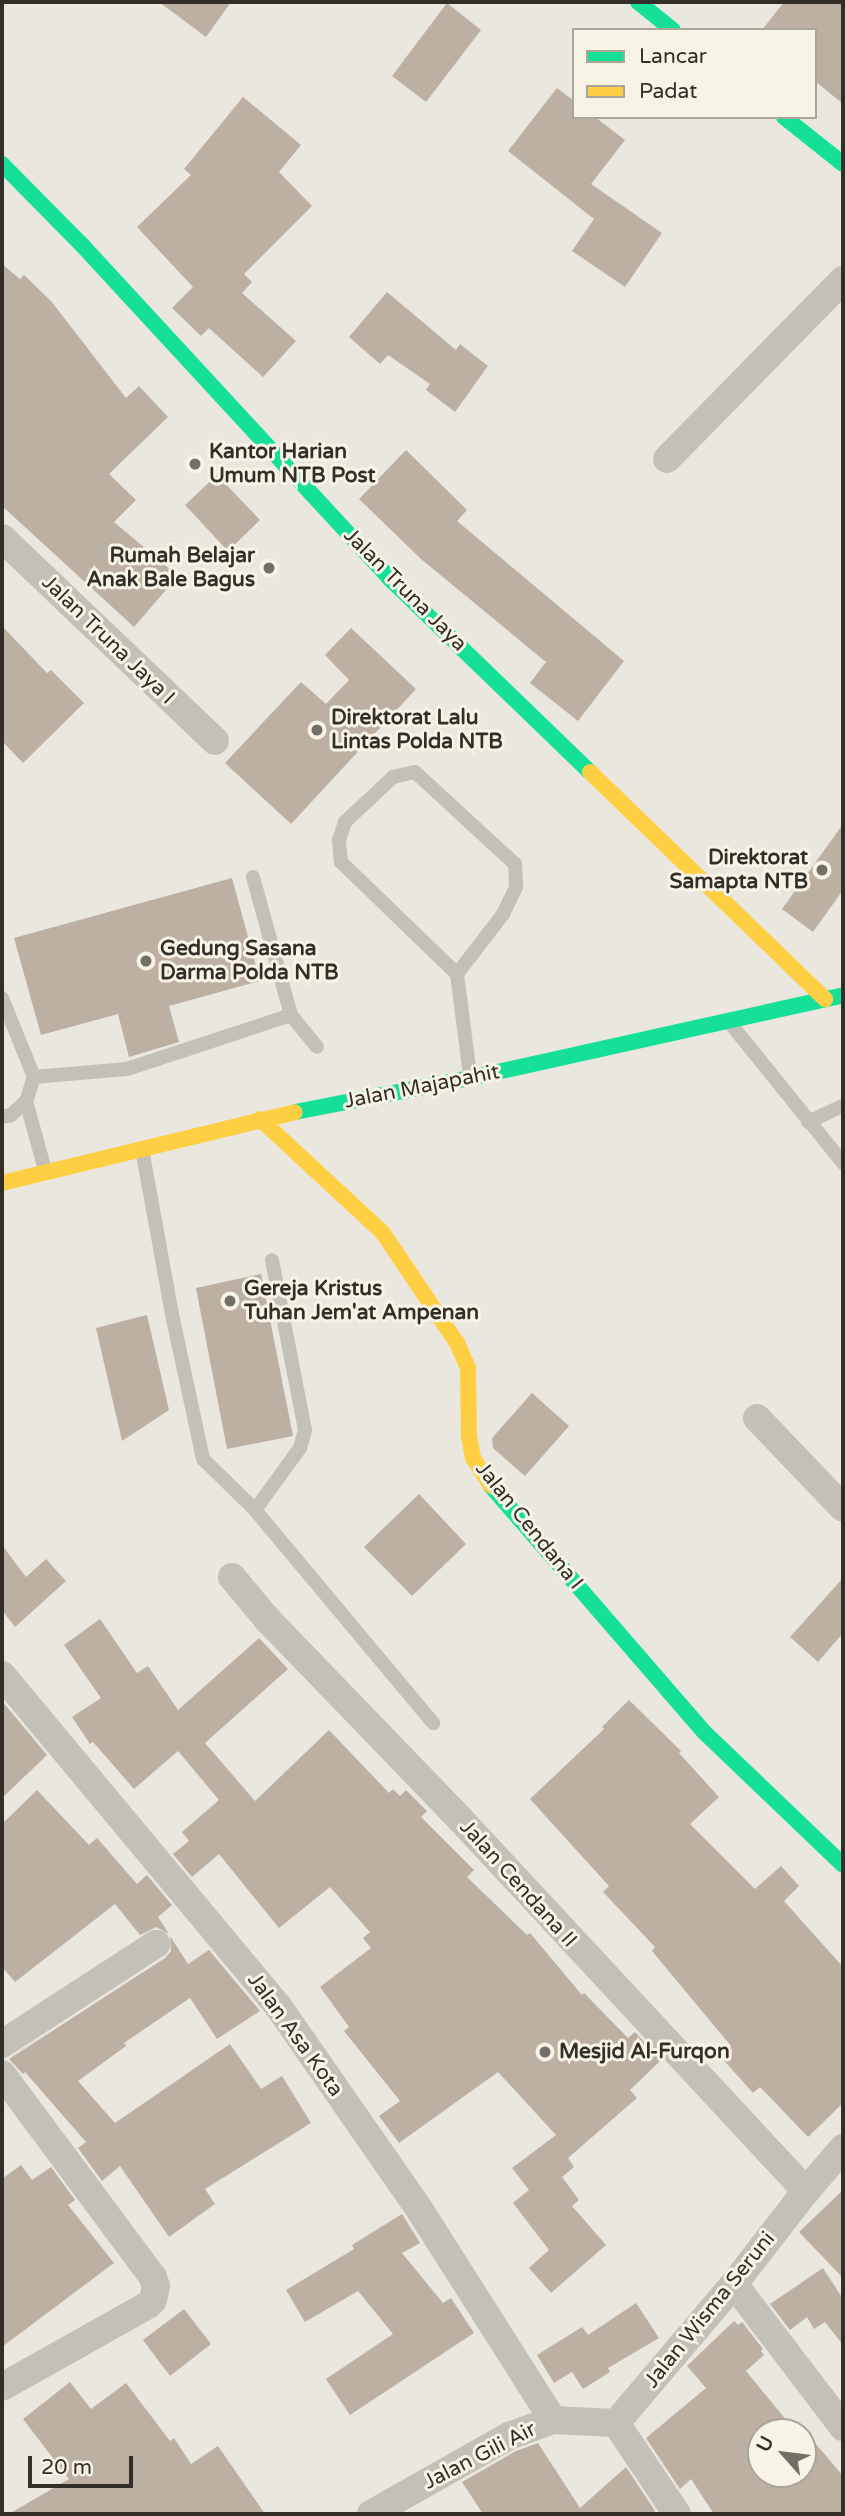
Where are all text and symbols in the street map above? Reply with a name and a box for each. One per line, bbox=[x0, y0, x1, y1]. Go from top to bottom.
legend bbox=[572, 28, 817, 119]
text: Lancar bbox=[639, 44, 707, 69]
text: Padat bbox=[639, 79, 697, 104]
place label: Kantor Harian Umum NTB Post bbox=[209, 439, 376, 489]
marker: Kantor Harian Umum NTB Post bbox=[187, 456, 203, 472]
street label: Jalan Truna Jaya bbox=[338, 523, 472, 657]
place label: Rumah Belajar Anak Bale Bagus bbox=[87, 543, 255, 593]
marker: Rumah Belajar Anak Bale Bagus bbox=[261, 560, 277, 576]
street label: Jalan Truna Jaya I bbox=[36, 570, 180, 710]
place label: Direktorat Lalu Lintas Polda NTB bbox=[331, 705, 503, 755]
marker: Direktorat Lalu Lintas Polda NTB bbox=[309, 722, 325, 738]
place label: Direktorat Samapta NTB bbox=[670, 845, 808, 895]
marker: Direktorat Samapta NTB bbox=[814, 862, 830, 878]
place label: Gedung Sasana Darma Polda NTB bbox=[160, 936, 338, 986]
marker: Gedung Sasana Darma Polda NTB bbox=[138, 953, 154, 969]
street label: Jalan Majapahit bbox=[342, 1060, 502, 1114]
place label: Gereja Kristus Tuhan Jem'at Ampenan bbox=[244, 1276, 479, 1326]
marker: Gereja Kristus Tuhan Jem'at Ampenan bbox=[222, 1293, 238, 1309]
street label: Jalan Cendana I bbox=[470, 1457, 588, 1595]
street label: Jalan Cendana II bbox=[454, 1815, 582, 1953]
street label: Jalan Asa Kota bbox=[242, 1968, 348, 2102]
place label: Mesjid Al-Furqon bbox=[559, 2039, 730, 2065]
marker: Mesjid Al-Furqon bbox=[537, 2044, 553, 2060]
street label: Jalan Wisma Seruni bbox=[639, 2227, 781, 2393]
street label: Jalan Gili Air bbox=[420, 2417, 540, 2495]
north arrow bbox=[747, 2418, 817, 2488]
text: U bbox=[752, 2433, 778, 2456]
scale bar bbox=[32, 2442, 136, 2486]
text: 20 m bbox=[41, 2455, 92, 2480]

